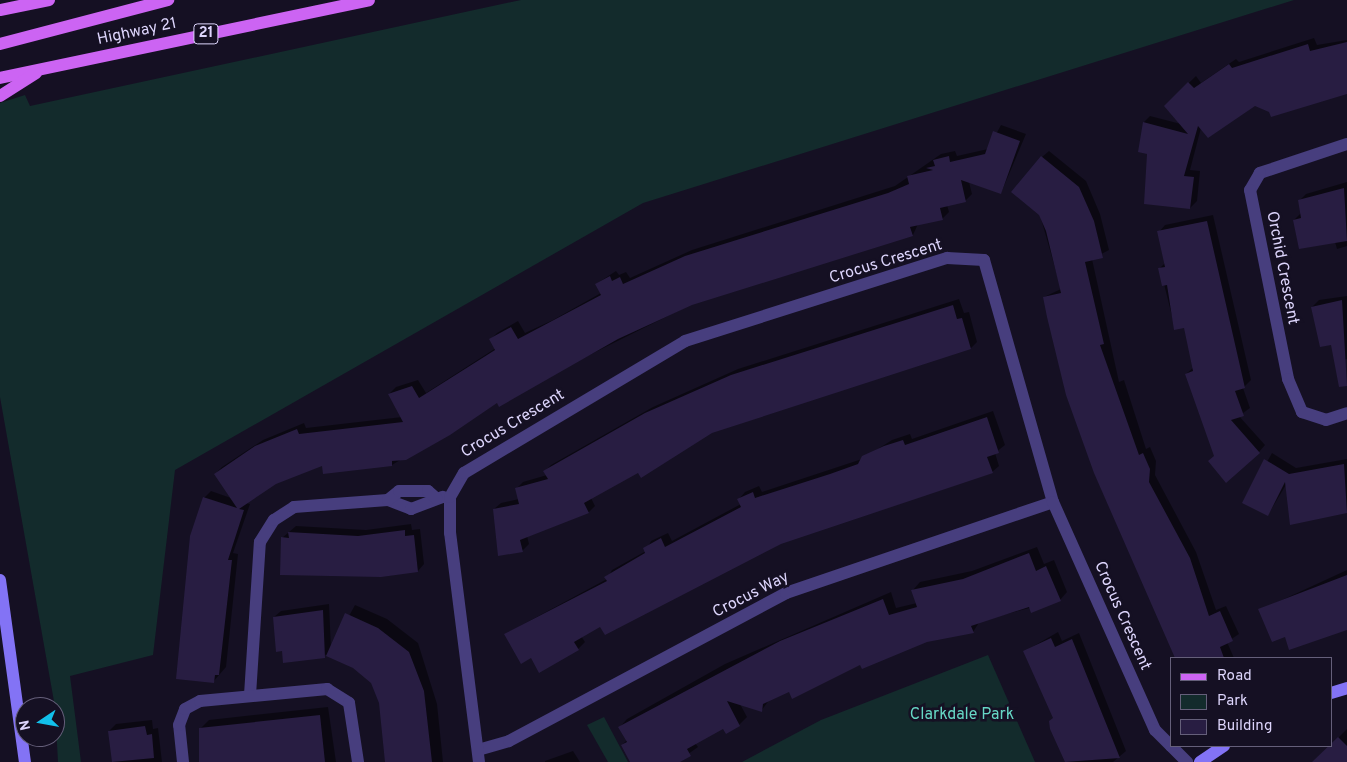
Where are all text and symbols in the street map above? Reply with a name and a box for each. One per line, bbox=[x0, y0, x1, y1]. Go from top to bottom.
street label: Highway 21 bbox=[96, 14, 178, 50]
road number: 21 bbox=[192, 22, 220, 46]
street label: Orchid Crescent bbox=[1262, 210, 1302, 326]
street label: Crocus Crescent bbox=[827, 236, 945, 288]
street label: Crocus Crescent bbox=[458, 386, 568, 462]
street label: Crocus Crescent bbox=[1089, 559, 1155, 673]
street label: Crocus Way bbox=[710, 568, 792, 622]
legend bbox=[1170, 657, 1332, 747]
text: Road bbox=[1217, 667, 1252, 686]
text: Park bbox=[1217, 692, 1248, 711]
north arrow bbox=[15, 697, 65, 747]
park label: Clarkdale Park bbox=[910, 705, 1014, 725]
text: Building bbox=[1217, 717, 1272, 736]
text: N bbox=[16, 718, 35, 732]

